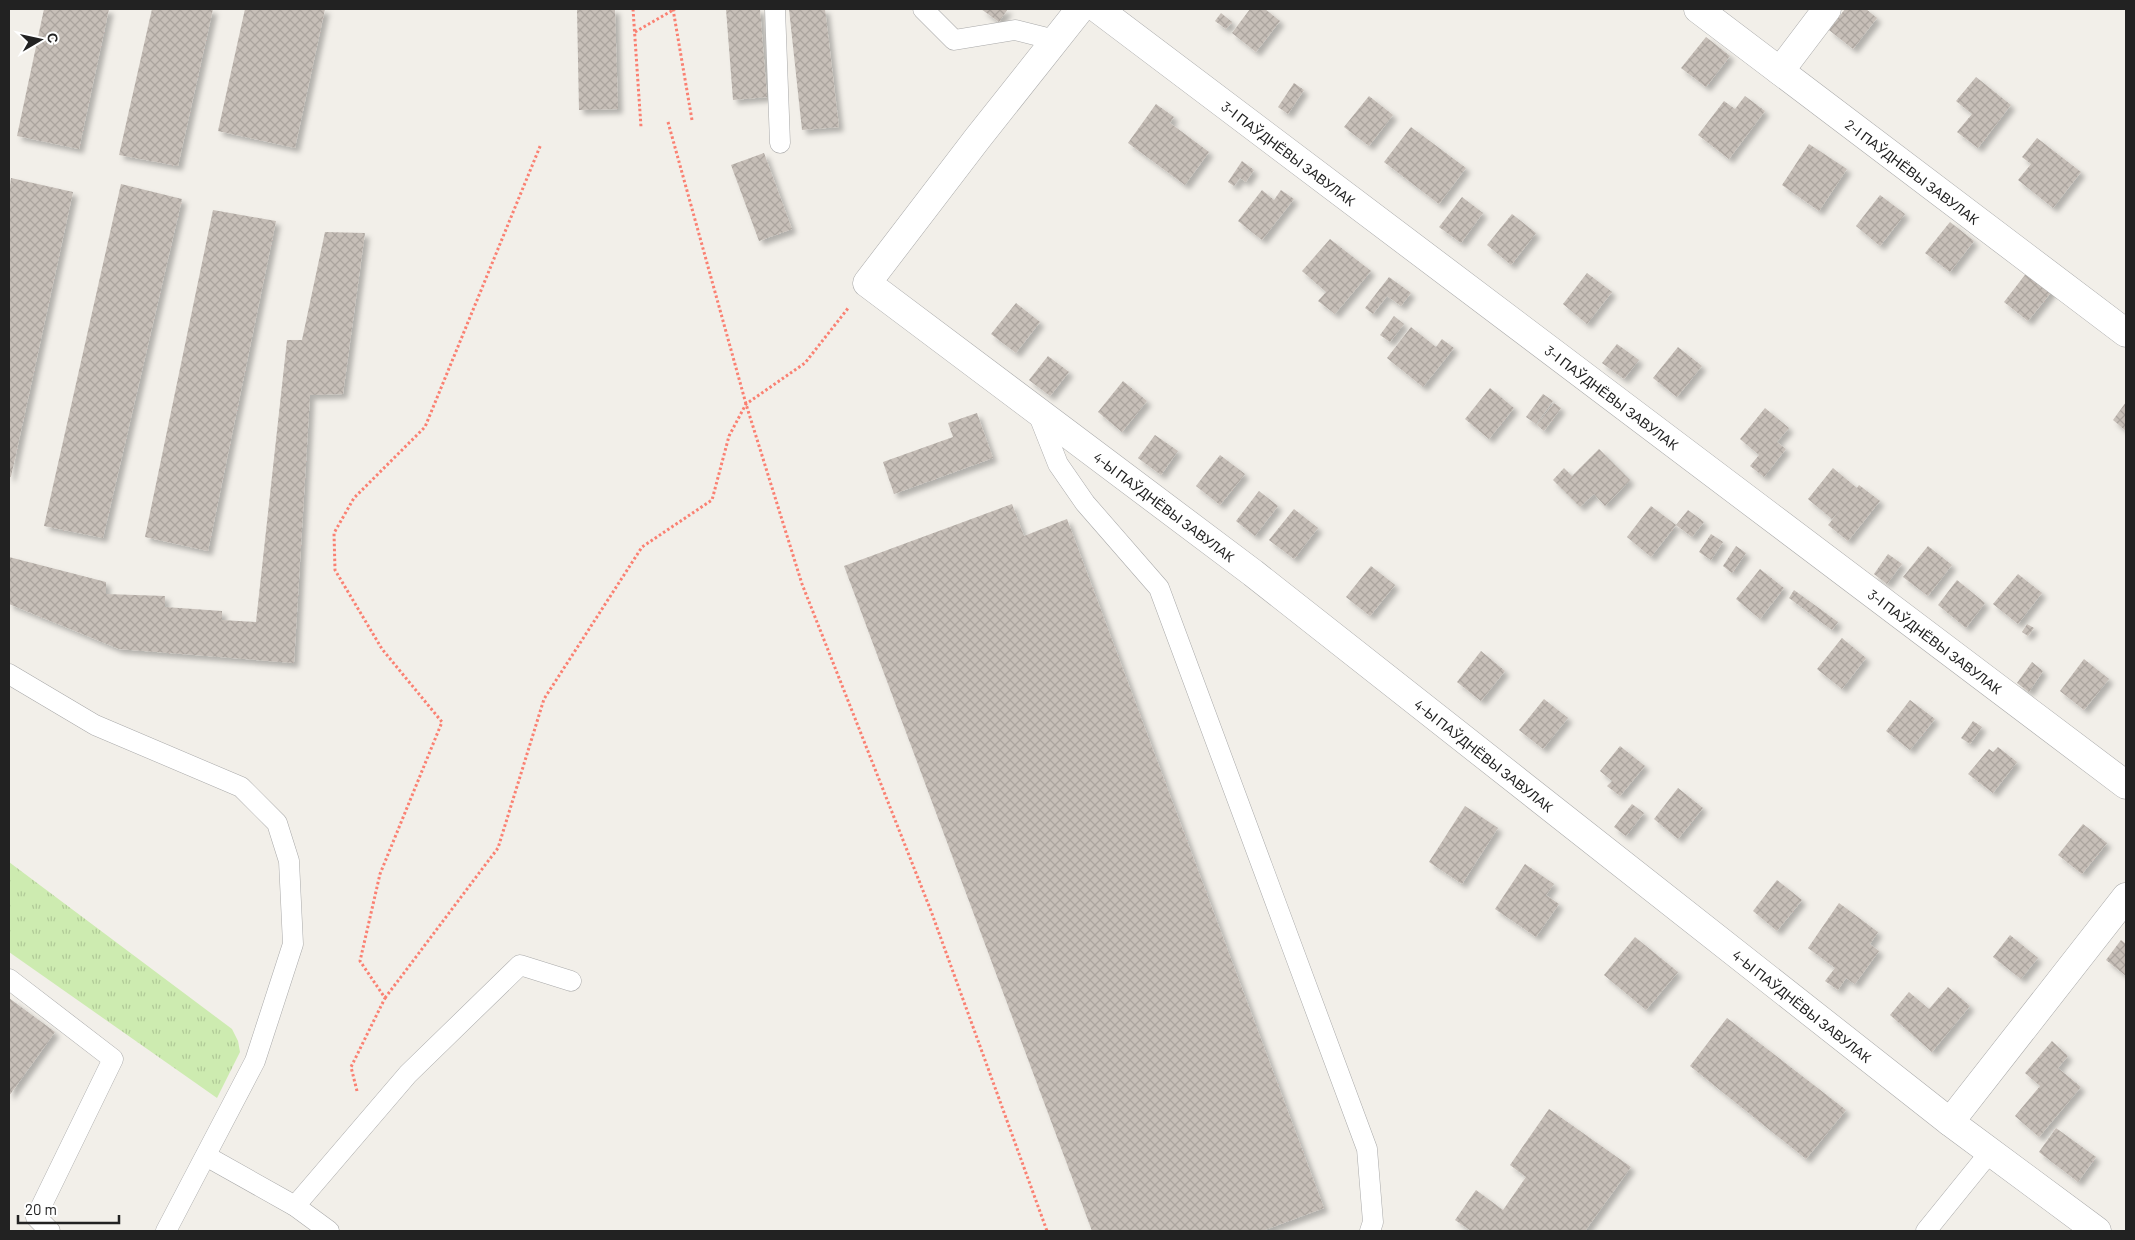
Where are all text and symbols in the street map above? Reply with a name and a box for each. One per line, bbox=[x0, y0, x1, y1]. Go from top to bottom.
north arrow bbox=[15, 15, 65, 65]
text: С bbox=[44, 32, 63, 44]
street label: 3-І ПАЎДНЁВЫ ЗАВУЛАК bbox=[1219, 97, 1360, 209]
street label: 2-І ПАЎДНЁВЫ ЗАВУЛАК bbox=[1842, 115, 1983, 228]
street label: 3-І ПАЎДНЁВЫ ЗАВУЛАК bbox=[1542, 341, 1683, 453]
street label: 4-Ы ПАЎДНЁВЫ ЗАВУЛАК bbox=[1090, 448, 1239, 565]
street label: 3-І ПАЎДНЁВЫ ЗАВУЛАК bbox=[1865, 585, 2006, 697]
street label: 4-Ы ПАЎДНЁВЫ ЗАВУЛАК bbox=[1411, 695, 1558, 815]
street label: 4-Ы ПАЎДНЁВЫ ЗАВУЛАК bbox=[1729, 946, 1876, 1066]
scale bar bbox=[18, 1192, 119, 1224]
text: 20 m bbox=[25, 1200, 57, 1218]

